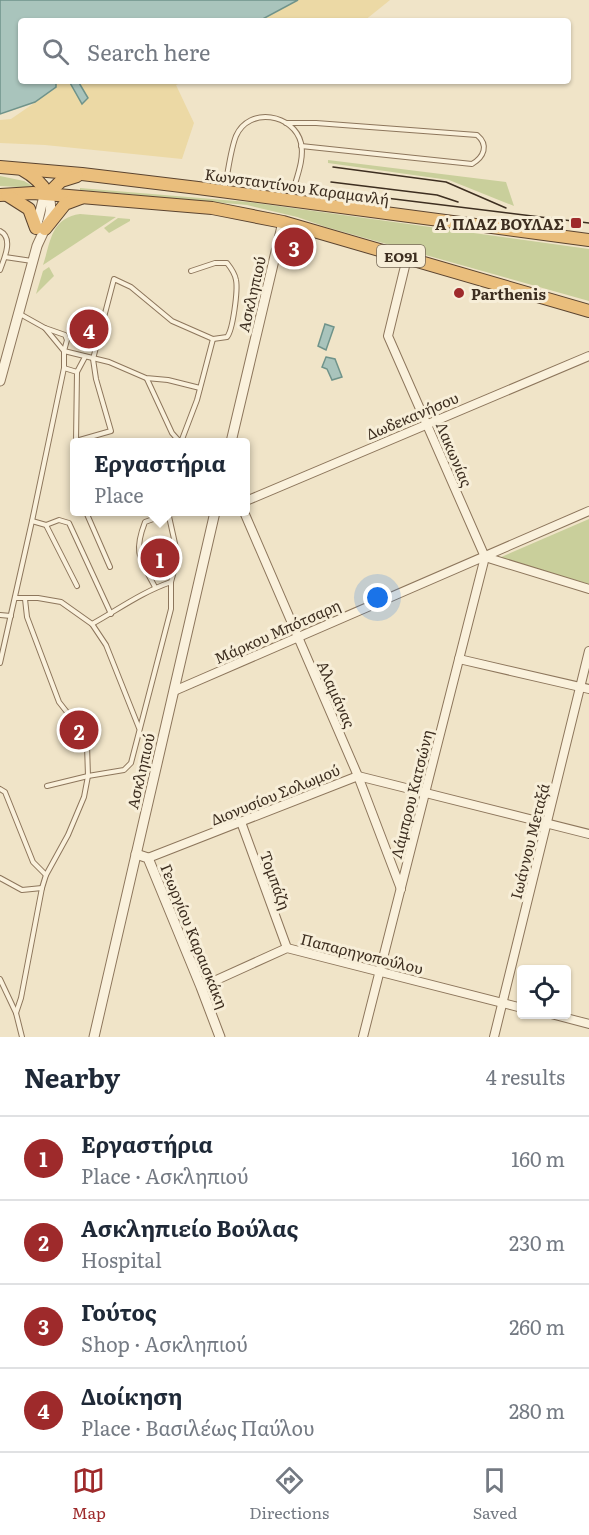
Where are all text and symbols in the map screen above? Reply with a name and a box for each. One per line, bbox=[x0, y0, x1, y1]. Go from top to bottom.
search box bbox=[18, 18, 571, 84]
icon: search bbox=[39, 35, 72, 68]
text: Search here bbox=[87, 35, 210, 68]
street label: Κωνσταντίνου Καραμανλή bbox=[203, 162, 391, 210]
place label: Α' ΠΛΑΖ ΒΟΥΛΑΣ bbox=[435, 212, 564, 235]
marker: Α' ΠΛΑΖ ΒΟΥΛΑΣ bbox=[569, 216, 583, 230]
pin: 3 bbox=[274, 224, 314, 270]
road number: ΕΟ91 bbox=[377, 245, 425, 267]
street label: Ασκληπιού bbox=[231, 253, 271, 334]
place label: Parthenis bbox=[471, 282, 546, 305]
marker: Parthenis bbox=[452, 286, 466, 300]
pin: 4 bbox=[70, 306, 109, 352]
street label: Δωδεκανήσου bbox=[362, 385, 462, 445]
street label: Λακωνίας bbox=[431, 418, 479, 491]
popup bbox=[70, 438, 250, 516]
text: Εργαστήρια bbox=[94, 446, 226, 479]
text: Place bbox=[94, 479, 144, 509]
pin: 1 bbox=[140, 536, 180, 580]
your location bbox=[363, 583, 392, 612]
street label: Μάρκου Μπότσαρη bbox=[210, 593, 344, 669]
street label: Αλαμάνας bbox=[312, 657, 362, 732]
pin: 2 bbox=[60, 708, 98, 752]
street label: Λάμπρου Κατσώνη bbox=[384, 727, 438, 861]
street label: Ασκληπιού bbox=[120, 730, 160, 811]
street label: Διονυσίου Σολωμού bbox=[207, 758, 343, 830]
street label: Ιωάννου Μεταξά bbox=[503, 781, 555, 901]
street label: Τομπάζη bbox=[255, 847, 297, 913]
street label: Γεωργίου Καραισκάκη bbox=[155, 860, 235, 1012]
street label: Παπαρηγοπούλου bbox=[298, 927, 426, 979]
map controls bbox=[517, 965, 571, 1019]
button: locate bbox=[517, 965, 571, 1019]
text: Nearby bbox=[24, 1057, 120, 1096]
text: 4 results bbox=[486, 1061, 565, 1091]
text: Εργαστήρια bbox=[81, 1127, 213, 1160]
text: 1 bbox=[39, 1143, 48, 1173]
text: 160 m bbox=[511, 1143, 565, 1173]
text: Place · Ασκληπιού bbox=[81, 1160, 248, 1190]
text: Ασκληπιείο Βούλας bbox=[81, 1211, 298, 1244]
text: 2 bbox=[38, 1227, 49, 1257]
text: 230 m bbox=[509, 1227, 565, 1257]
text: Hospital bbox=[81, 1244, 162, 1274]
text: Γούτος bbox=[81, 1295, 157, 1328]
text: 3 bbox=[38, 1311, 49, 1341]
text: 260 m bbox=[509, 1311, 565, 1341]
text: Shop · Ασκληπιού bbox=[81, 1328, 248, 1358]
text: Διοίκηση bbox=[81, 1379, 182, 1412]
text: 4 bbox=[37, 1395, 50, 1425]
text: 280 m bbox=[509, 1395, 565, 1425]
text: Place · Βασιλέως Παύλου bbox=[81, 1412, 314, 1442]
tab: Map bbox=[72, 1464, 106, 1524]
tab: Directions bbox=[249, 1464, 329, 1524]
tab: Saved bbox=[473, 1464, 517, 1524]

